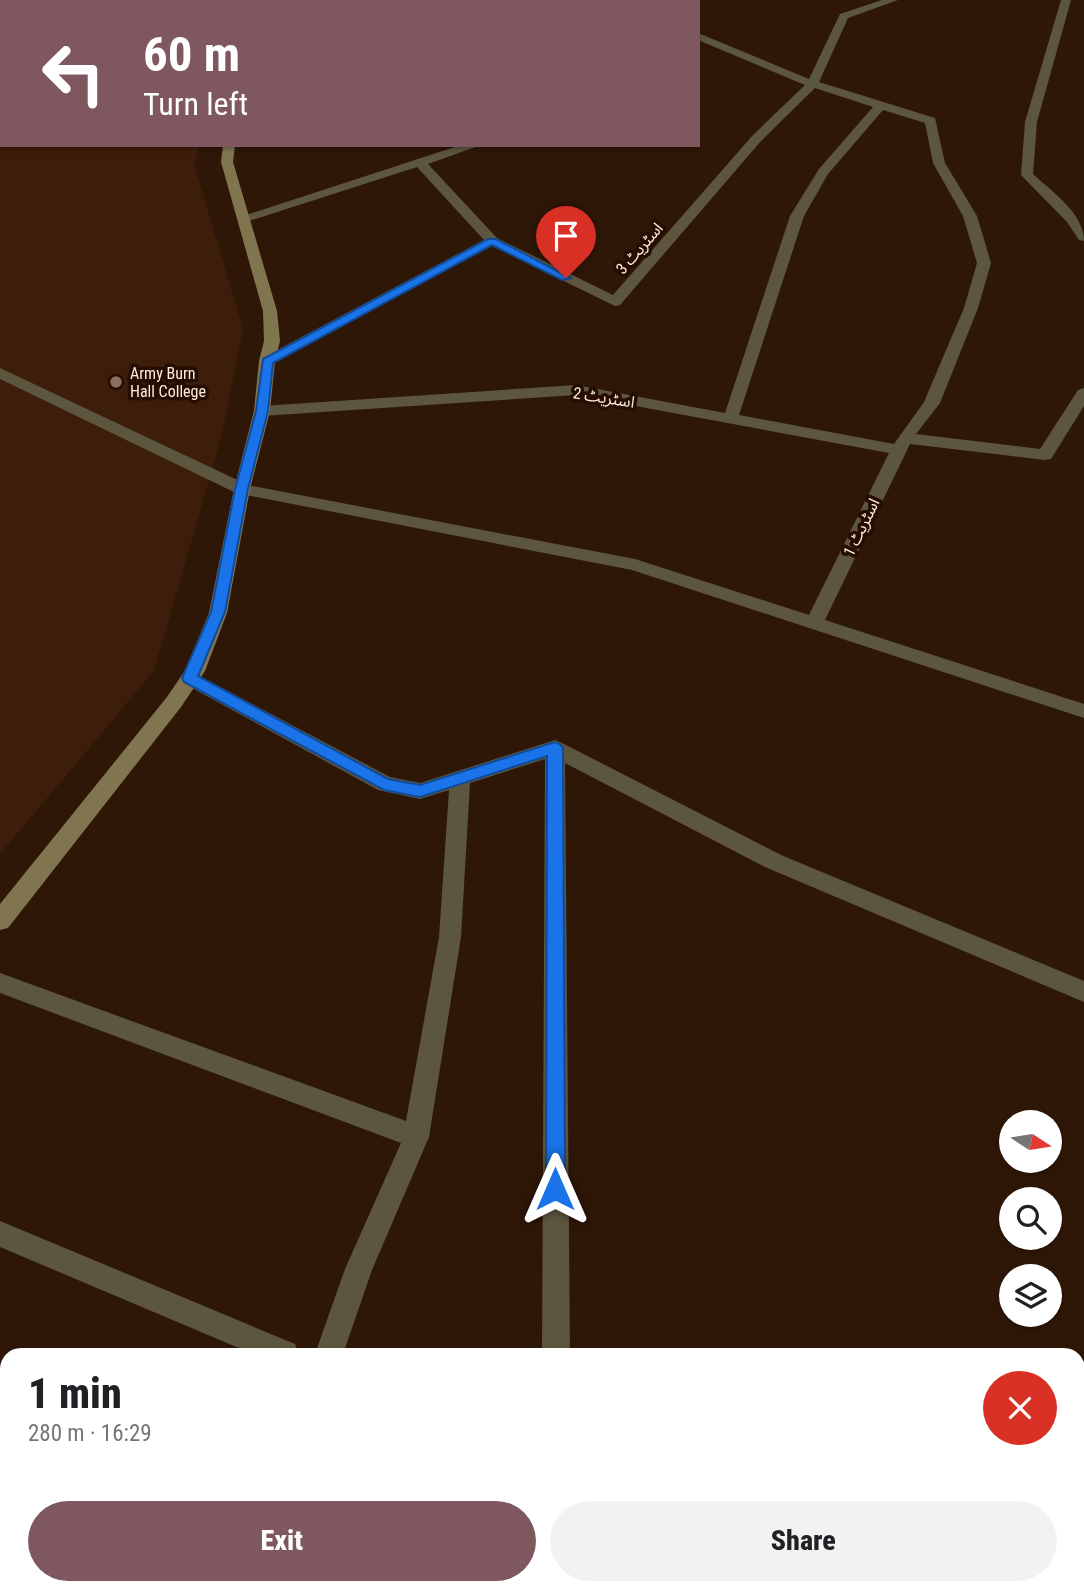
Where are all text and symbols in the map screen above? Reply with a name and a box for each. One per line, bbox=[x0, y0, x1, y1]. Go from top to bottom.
text: 60 m bbox=[143, 26, 240, 83]
icon: left bbox=[28, 28, 119, 119]
text: Turn left bbox=[143, 85, 248, 123]
pin bbox=[536, 206, 596, 278]
icon: arrive bbox=[547, 217, 585, 255]
street label: اسٹریٹ 3 bbox=[612, 219, 667, 278]
place label: Army Burn Hall College bbox=[130, 364, 206, 401]
marker: Army Burn Hall College bbox=[108, 374, 124, 390]
street label: اسٹریٹ 2 bbox=[572, 383, 636, 412]
street label: اسٹریٹ 1 bbox=[839, 495, 884, 559]
north arrow bbox=[999, 1110, 1062, 1172]
map controls bbox=[999, 1110, 1062, 1327]
position arrow bbox=[518, 1152, 592, 1226]
button: search bbox=[999, 1187, 1062, 1250]
button: layers bbox=[999, 1264, 1062, 1327]
text: 1 min bbox=[28, 1369, 122, 1418]
button: close bbox=[983, 1371, 1057, 1445]
text: 280 m · 16:29 bbox=[28, 1420, 152, 1447]
button: Exit bbox=[28, 1501, 536, 1581]
button: Share bbox=[550, 1501, 1057, 1581]

